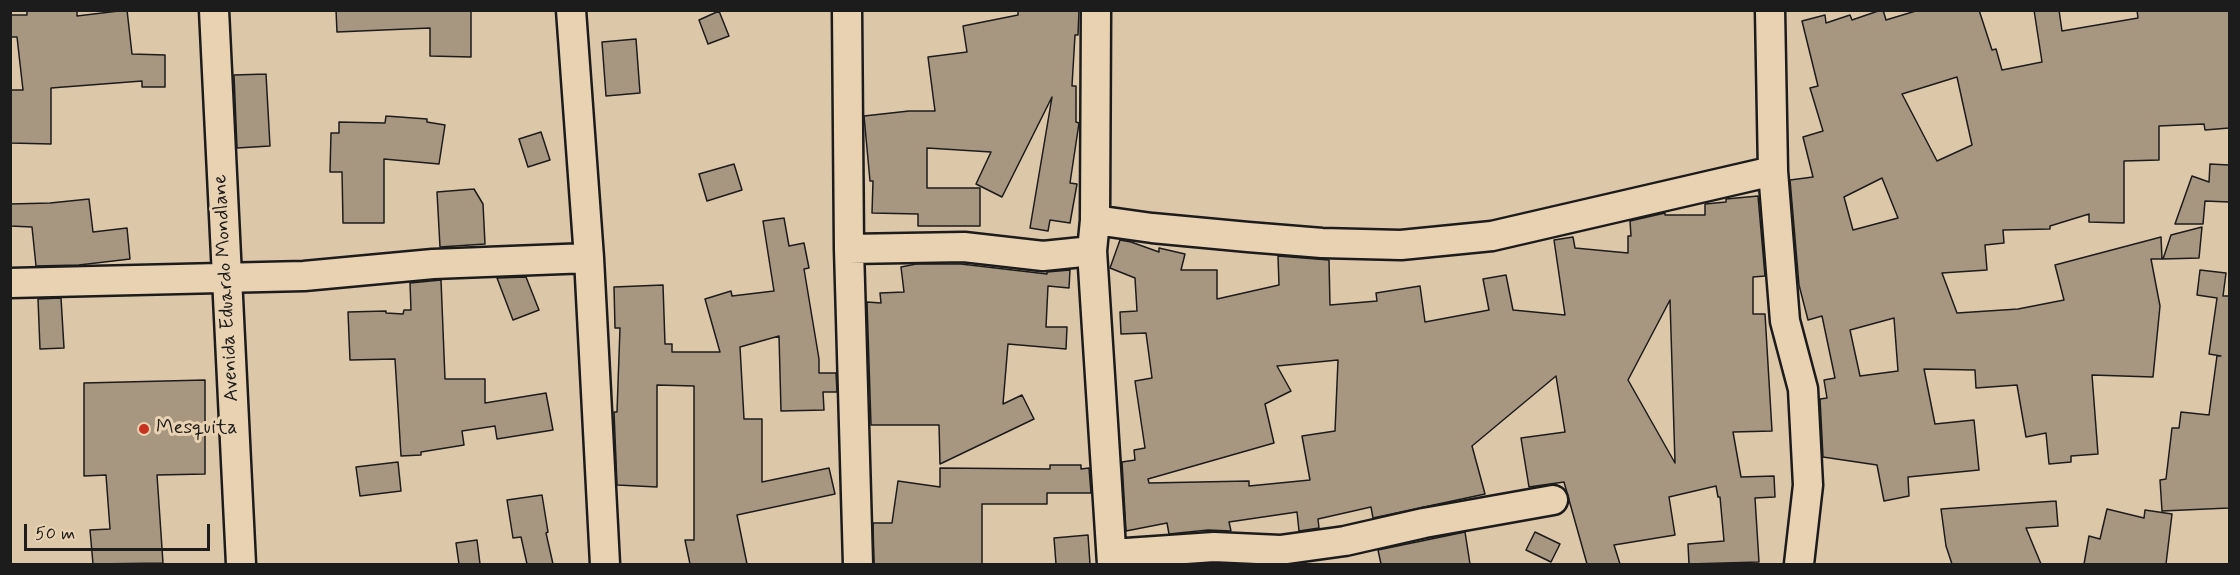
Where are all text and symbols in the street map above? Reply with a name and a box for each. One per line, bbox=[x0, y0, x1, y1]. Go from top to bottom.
street label: Avenida Eduardo Mondlane bbox=[209, 174, 245, 402]
place label: Mesquita bbox=[156, 417, 237, 441]
marker: Mesquita bbox=[137, 422, 151, 436]
scale bar bbox=[27, 512, 213, 550]
text: 50 m bbox=[35, 522, 75, 546]

